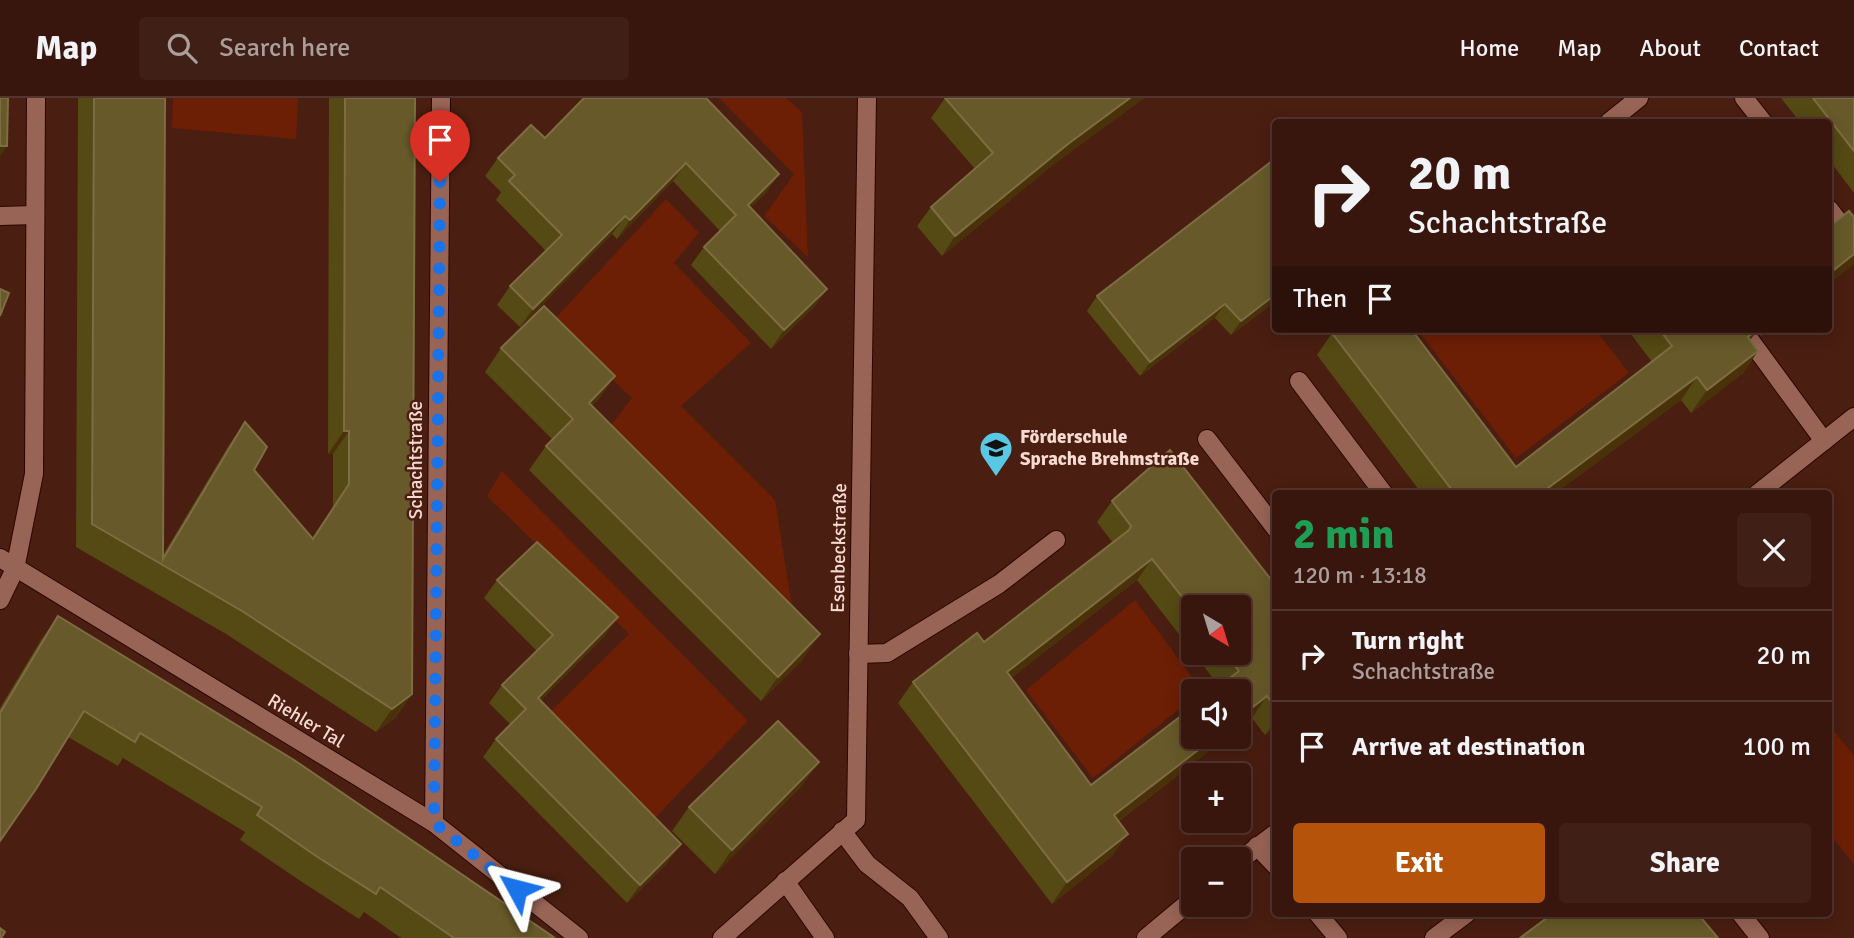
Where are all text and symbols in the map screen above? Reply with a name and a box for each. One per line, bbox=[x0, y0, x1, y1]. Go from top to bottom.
search box bbox=[139, 17, 629, 80]
text: Map bbox=[35, 28, 97, 69]
icon: search bbox=[163, 29, 201, 67]
text: Search here bbox=[219, 32, 350, 64]
text: Home bbox=[1459, 33, 1519, 63]
text: Map bbox=[1557, 33, 1602, 63]
text: About bbox=[1640, 33, 1701, 63]
text: Contact bbox=[1739, 33, 1819, 63]
pin bbox=[410, 110, 470, 182]
icon: arrive bbox=[421, 121, 459, 159]
text: 20 m bbox=[1408, 143, 1511, 203]
icon: right bbox=[1293, 147, 1384, 238]
text: Schachtstraße bbox=[1408, 203, 1607, 242]
icon: arrive bbox=[1361, 280, 1399, 318]
text: Then bbox=[1293, 283, 1347, 315]
street label: Schachtstraße bbox=[404, 401, 428, 519]
place label: Förderschule Sprache Brehmstraße bbox=[1020, 425, 1199, 471]
school or university icon: Förderschule Sprache Brehmstraße bbox=[977, 429, 1015, 478]
street label: Esenbeckstraße bbox=[826, 483, 852, 613]
text: 2 min bbox=[1293, 509, 1394, 560]
button: close bbox=[1737, 513, 1811, 587]
text: 120 m · 13:18 bbox=[1293, 561, 1427, 590]
north arrow bbox=[1181, 595, 1251, 665]
map controls bbox=[1181, 595, 1251, 917]
text: Turn right bbox=[1352, 625, 1464, 657]
icon: right bbox=[1293, 637, 1331, 675]
text: 20 m bbox=[1756, 640, 1811, 672]
text: Schachtstraße bbox=[1352, 657, 1495, 686]
button: sound bbox=[1181, 679, 1251, 749]
street label: Riehler Tal bbox=[263, 689, 349, 753]
icon: arrive bbox=[1293, 728, 1331, 766]
text: Arrive at destination bbox=[1352, 731, 1585, 763]
text: 100 m bbox=[1742, 731, 1811, 763]
button: + bbox=[1181, 763, 1251, 833]
button: Exit bbox=[1293, 823, 1545, 903]
button: Share bbox=[1559, 823, 1811, 903]
button: − bbox=[1181, 847, 1251, 917]
position arrow bbox=[480, 852, 554, 926]

